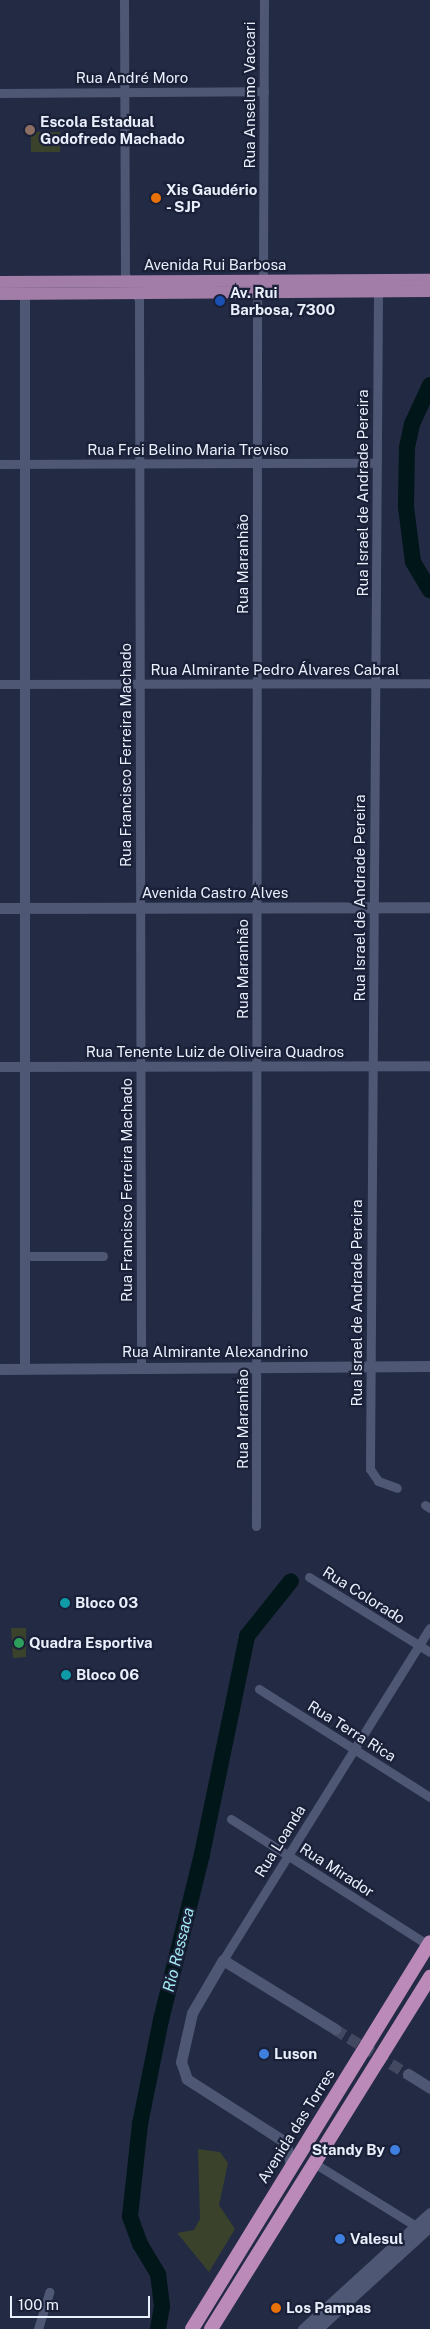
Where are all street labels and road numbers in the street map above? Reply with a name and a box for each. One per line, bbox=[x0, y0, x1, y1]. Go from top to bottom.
street label: Rua Anselmo Vaccari bbox=[241, 21, 259, 169]
street label: Rua André Moro bbox=[76, 69, 188, 87]
street label: Avenida Rui Barbosa bbox=[144, 256, 286, 274]
street label: Rua Israel de Andrade Pereira bbox=[354, 389, 372, 597]
street label: Rua Frei Belino Maria Treviso bbox=[87, 441, 289, 459]
street label: Rua Maranhão bbox=[234, 514, 252, 614]
street label: Rua Francisco Ferreira Machado bbox=[117, 643, 135, 867]
street label: Rua Almirante Pedro Álvares Cabral bbox=[150, 661, 400, 679]
street label: Rua Israel de Andrade Pereira bbox=[351, 794, 369, 1002]
street label: Avenida Castro Alves bbox=[142, 884, 288, 902]
street label: Rua Maranhão bbox=[234, 919, 252, 1019]
street label: Rua Tenente Luiz de Oliveira Quadros bbox=[86, 1043, 344, 1061]
street label: Rua Francisco Ferreira Machado bbox=[118, 1078, 136, 1302]
street label: Rua Israel de Andrade Pereira bbox=[348, 1199, 366, 1407]
street label: Rua Almirante Alexandrino bbox=[122, 1343, 308, 1361]
street label: Rua Maranhão bbox=[234, 1369, 252, 1469]
street label: Rua Colorado bbox=[320, 1563, 408, 1627]
street label: Rua Terra Rica bbox=[305, 1697, 399, 1765]
street label: Rua Loanda bbox=[251, 1802, 309, 1880]
street label: Rua Mirador bbox=[296, 1839, 378, 1901]
street label: Avenida das Torres bbox=[254, 2066, 338, 2186]

